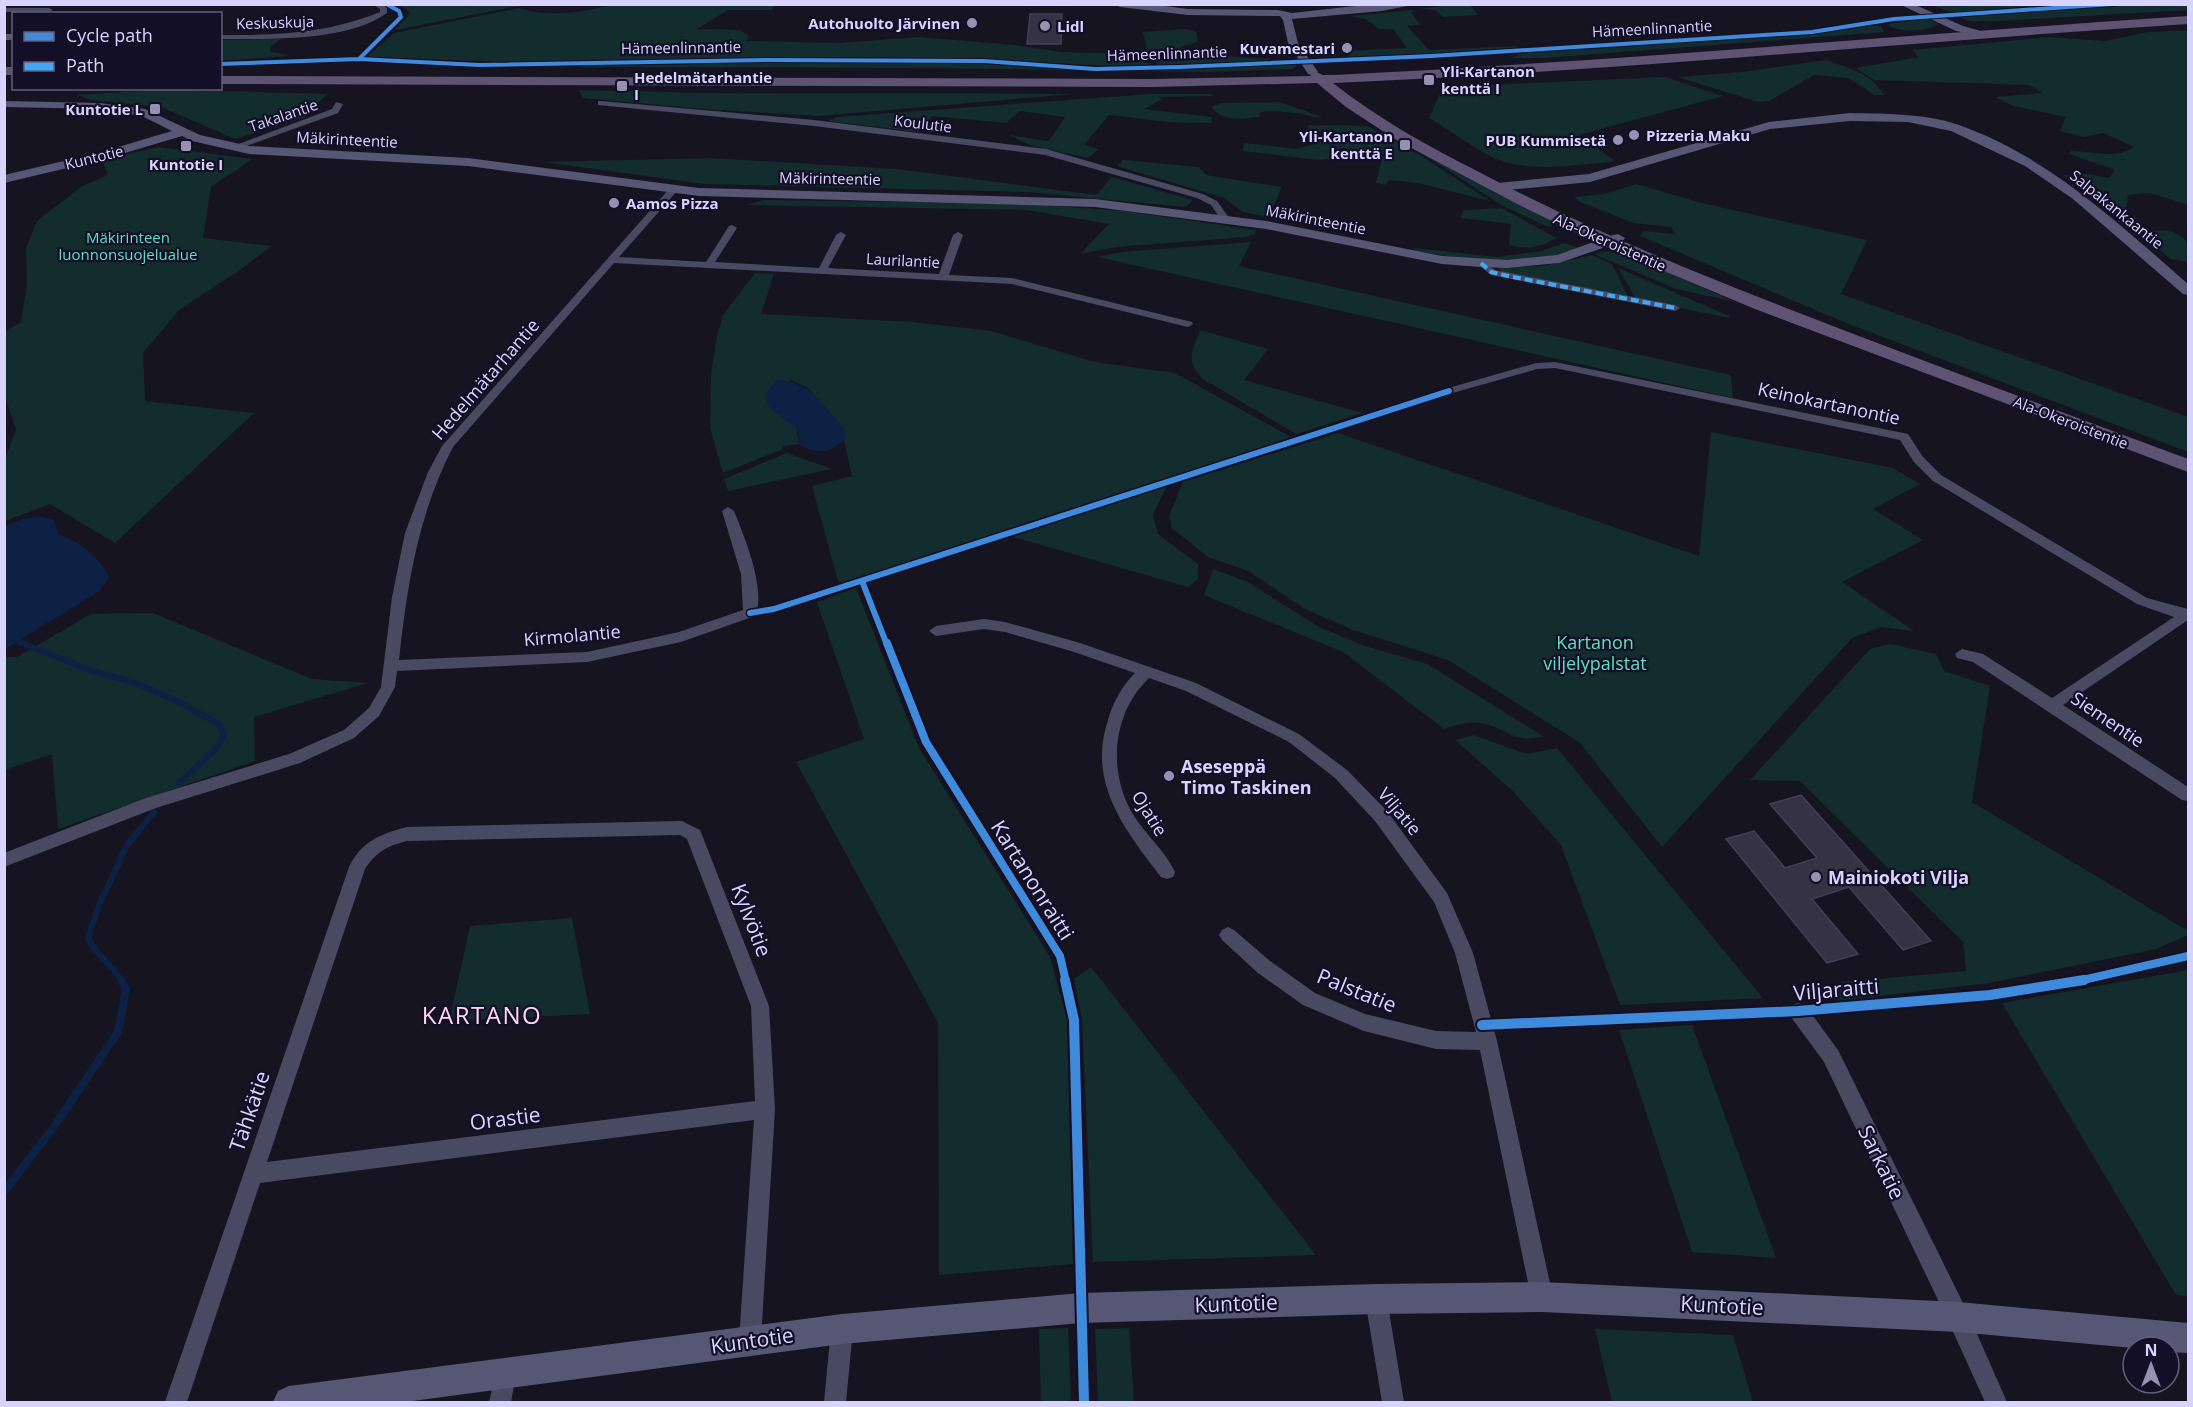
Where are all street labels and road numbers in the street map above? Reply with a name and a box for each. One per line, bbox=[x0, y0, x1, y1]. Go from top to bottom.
street label: Keskuskuja bbox=[236, 11, 314, 33]
street label: Hämeenlinnantie bbox=[1591, 15, 1713, 41]
street label: Hämeenlinnantie bbox=[621, 36, 741, 58]
street label: Hämeenlinnantie bbox=[1106, 41, 1228, 65]
street label: Takalantie bbox=[246, 94, 320, 136]
street label: Koulutie bbox=[893, 110, 953, 136]
street label: Mäkirinteentie bbox=[296, 126, 398, 152]
street label: Kuntotie bbox=[63, 140, 125, 174]
street label: Salpakankaantie bbox=[2066, 165, 2168, 253]
street label: Mäkirinteentie bbox=[779, 167, 881, 189]
street label: Mäkirinteentie bbox=[1264, 199, 1368, 239]
street label: Ala-Okeroistentie bbox=[1551, 208, 1669, 276]
street label: Laurilantie bbox=[865, 248, 941, 272]
street label: Hedelmätarhantie bbox=[426, 314, 544, 444]
street label: Keinokartanontie bbox=[1756, 376, 1902, 430]
street label: Ala-Okeroistentie bbox=[2011, 391, 2131, 453]
street label: Kirmolantie bbox=[523, 619, 621, 651]
street label: Siementie bbox=[2067, 686, 2149, 752]
street label: Viljatie bbox=[1373, 782, 1427, 840]
street label: Ojatie bbox=[1127, 786, 1173, 840]
street label: Kartanonraitti bbox=[985, 815, 1081, 945]
street label: Kylvötie bbox=[725, 879, 779, 961]
street label: Palstatie bbox=[1313, 961, 1401, 1019]
street label: Viljaraitti bbox=[1792, 971, 1880, 1007]
street label: Tähkätie bbox=[222, 1067, 276, 1155]
street label: Orastie bbox=[468, 1100, 542, 1136]
street label: Sarkatie bbox=[1852, 1120, 1912, 1204]
street label: Kuntotie bbox=[1194, 1288, 1278, 1318]
street label: Kuntotie bbox=[1680, 1289, 1764, 1321]
street label: Kuntotie bbox=[709, 1320, 795, 1360]

